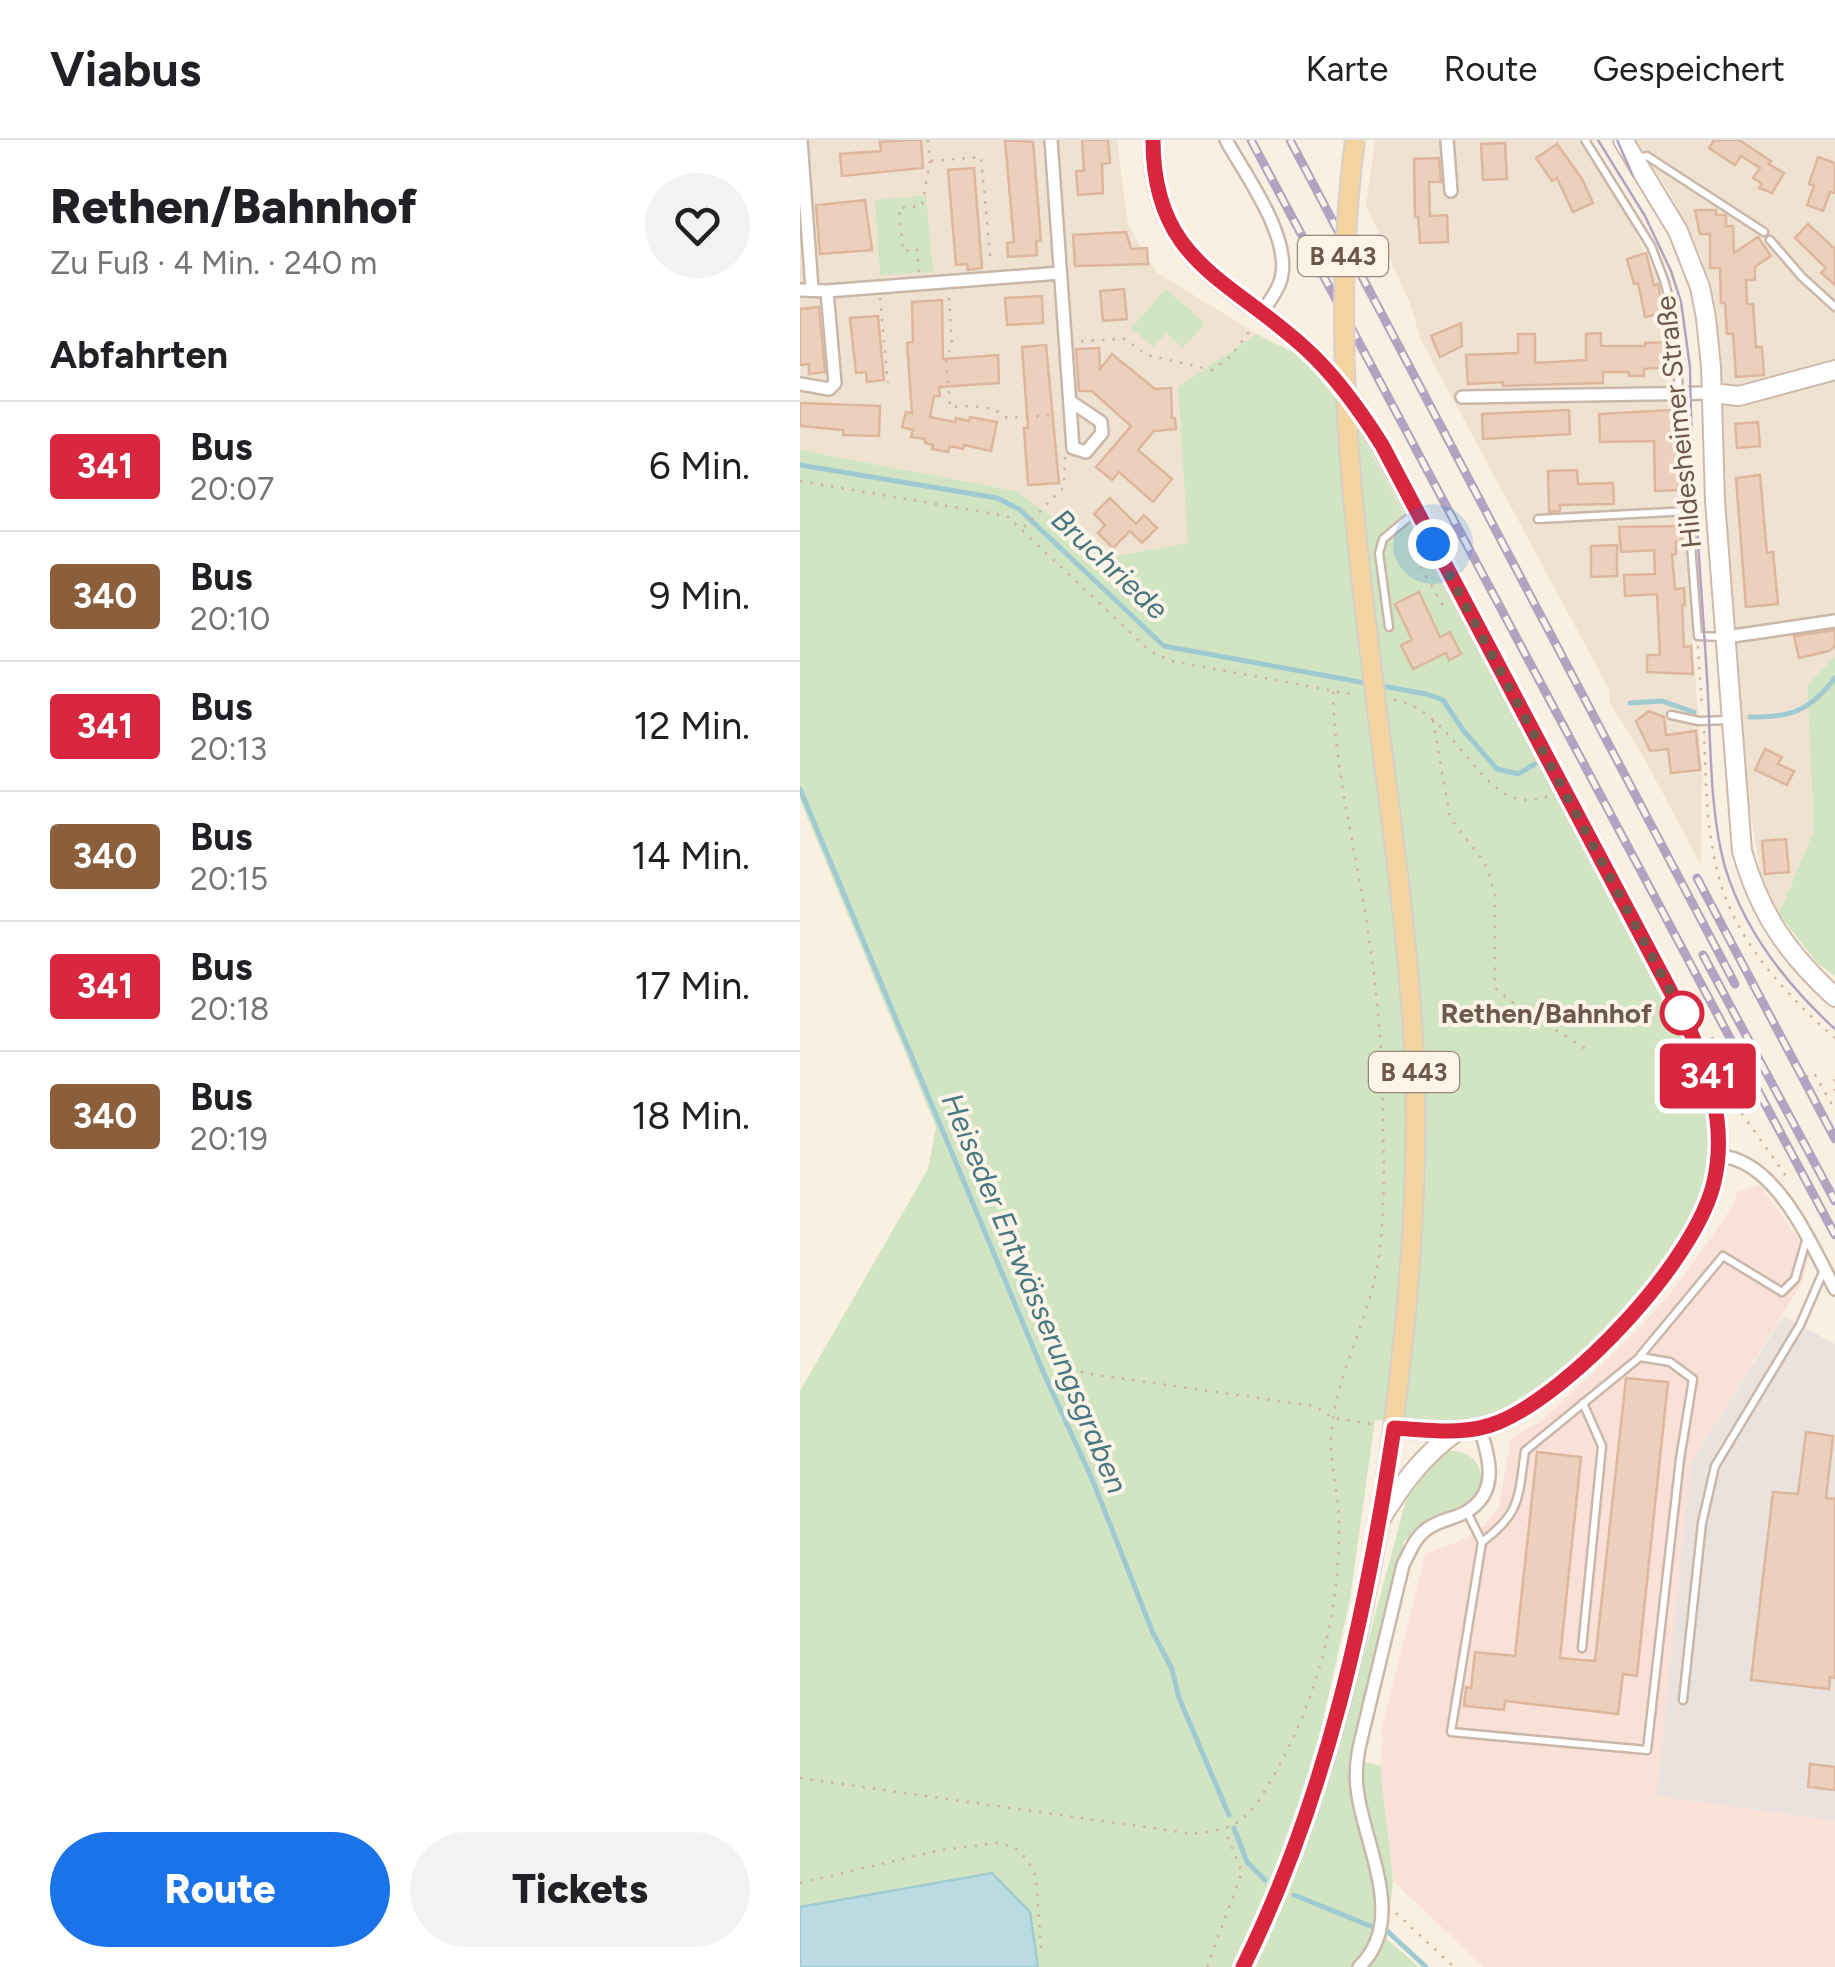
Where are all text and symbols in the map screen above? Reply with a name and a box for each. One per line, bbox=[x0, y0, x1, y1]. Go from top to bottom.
text: Viabus bbox=[50, 40, 201, 98]
text: Karte bbox=[1305, 48, 1388, 90]
text: Route bbox=[1443, 48, 1537, 90]
text: Gespeichert bbox=[1592, 48, 1785, 90]
button: heart bbox=[645, 173, 750, 278]
text: Rethen/Bahnhof bbox=[50, 177, 417, 235]
road number: B 443 bbox=[1298, 236, 1388, 276]
text: Zu Fuß · 4 Min. · 240 m bbox=[50, 244, 377, 282]
street label: Hildesheimer Straße bbox=[1648, 294, 1708, 550]
text: Abfahrten bbox=[50, 332, 228, 378]
text: Bus bbox=[190, 424, 253, 470]
text: 6 Min. bbox=[649, 443, 750, 489]
text: 341 bbox=[77, 445, 133, 487]
text: 20:07 bbox=[190, 470, 274, 508]
water label: Bruchriede bbox=[1044, 501, 1176, 627]
your location bbox=[1408, 519, 1458, 569]
text: Bus bbox=[190, 554, 253, 600]
text: 9 Min. bbox=[649, 573, 750, 619]
text: 340 bbox=[73, 575, 137, 617]
text: 20:10 bbox=[190, 600, 270, 638]
text: Bus bbox=[190, 684, 253, 730]
text: 12 Min. bbox=[634, 703, 750, 749]
text: 341 bbox=[77, 705, 133, 747]
text: 20:13 bbox=[190, 730, 267, 768]
text: Bus bbox=[190, 814, 253, 860]
text: 14 Min. bbox=[631, 833, 750, 879]
text: 340 bbox=[73, 835, 137, 877]
text: 20:15 bbox=[190, 860, 268, 898]
text: Bus bbox=[190, 944, 253, 990]
text: 17 Min. bbox=[634, 963, 750, 1009]
text: 341 bbox=[77, 965, 133, 1007]
text: 20:18 bbox=[190, 990, 269, 1028]
marker: Rethen/Bahnhof bbox=[1661, 992, 1703, 1034]
place label: Rethen/Bahnhof bbox=[1441, 996, 1653, 1030]
line badge: 341 bbox=[1650, 1044, 1766, 1108]
road number: B 443 bbox=[1369, 1052, 1459, 1092]
text: 341 bbox=[1680, 1055, 1736, 1097]
text: Bus bbox=[190, 1074, 253, 1120]
water label: Heiseder Entwässerungsgraben bbox=[934, 1087, 1136, 1499]
text: 18 Min. bbox=[632, 1093, 750, 1139]
text: 340 bbox=[73, 1095, 137, 1137]
text: 20:19 bbox=[190, 1120, 268, 1158]
button: Route bbox=[50, 1832, 390, 1947]
button: Tickets bbox=[410, 1832, 750, 1947]

